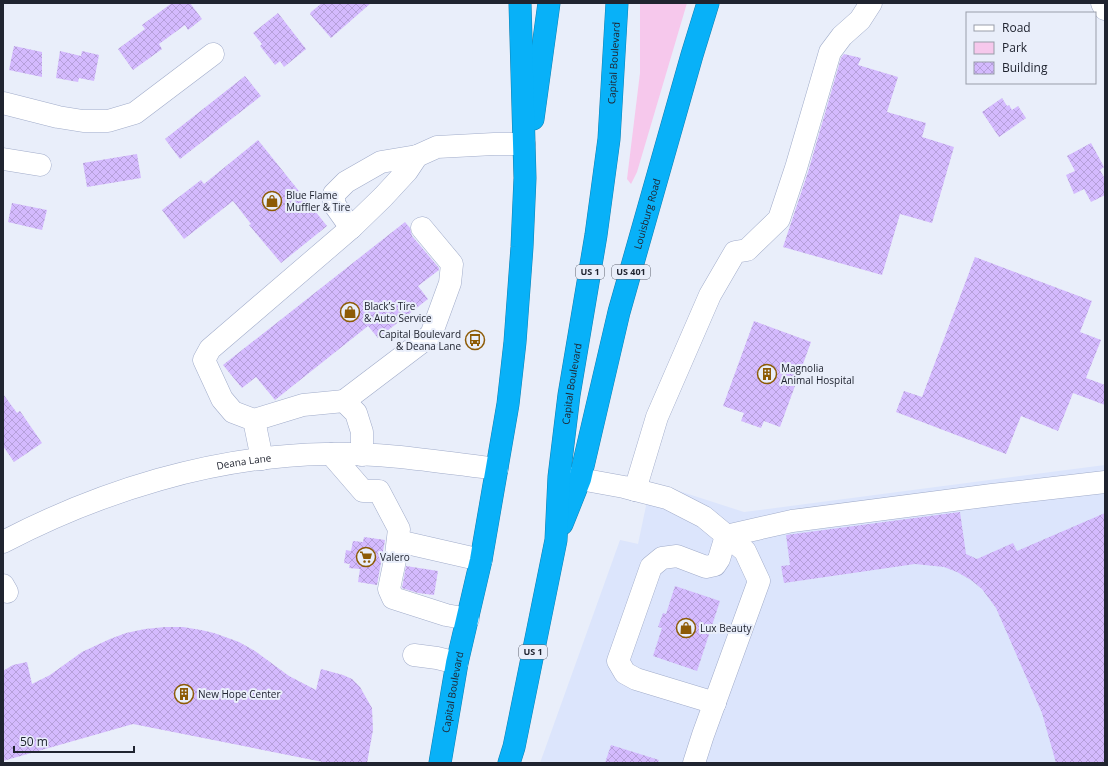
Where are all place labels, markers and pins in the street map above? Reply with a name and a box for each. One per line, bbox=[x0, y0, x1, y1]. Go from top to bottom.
place label: Blue Flame Muffler & Tire bbox=[286, 188, 351, 214]
shop icon: Blue Flame Muffler & Tire bbox=[261, 190, 283, 212]
place label: Black’s Tire & Auto Service bbox=[364, 299, 432, 325]
shop icon: Black’s Tire & Auto Service bbox=[339, 301, 361, 323]
place label: Capital Boulevard & Deana Lane bbox=[379, 327, 461, 353]
bus stop icon: Capital Boulevard & Deana Lane bbox=[464, 329, 486, 351]
place label: Magnolia Animal Hospital bbox=[781, 361, 854, 387]
building icon: Magnolia Animal Hospital bbox=[756, 363, 778, 385]
supermarket icon: Valero bbox=[355, 546, 377, 568]
place label: Valero bbox=[380, 550, 410, 564]
shop icon: Lux Beauty bbox=[675, 617, 697, 639]
place label: Lux Beauty bbox=[700, 621, 753, 635]
building icon: New Hope Center bbox=[173, 683, 195, 705]
place label: New Hope Center bbox=[198, 687, 281, 701]

